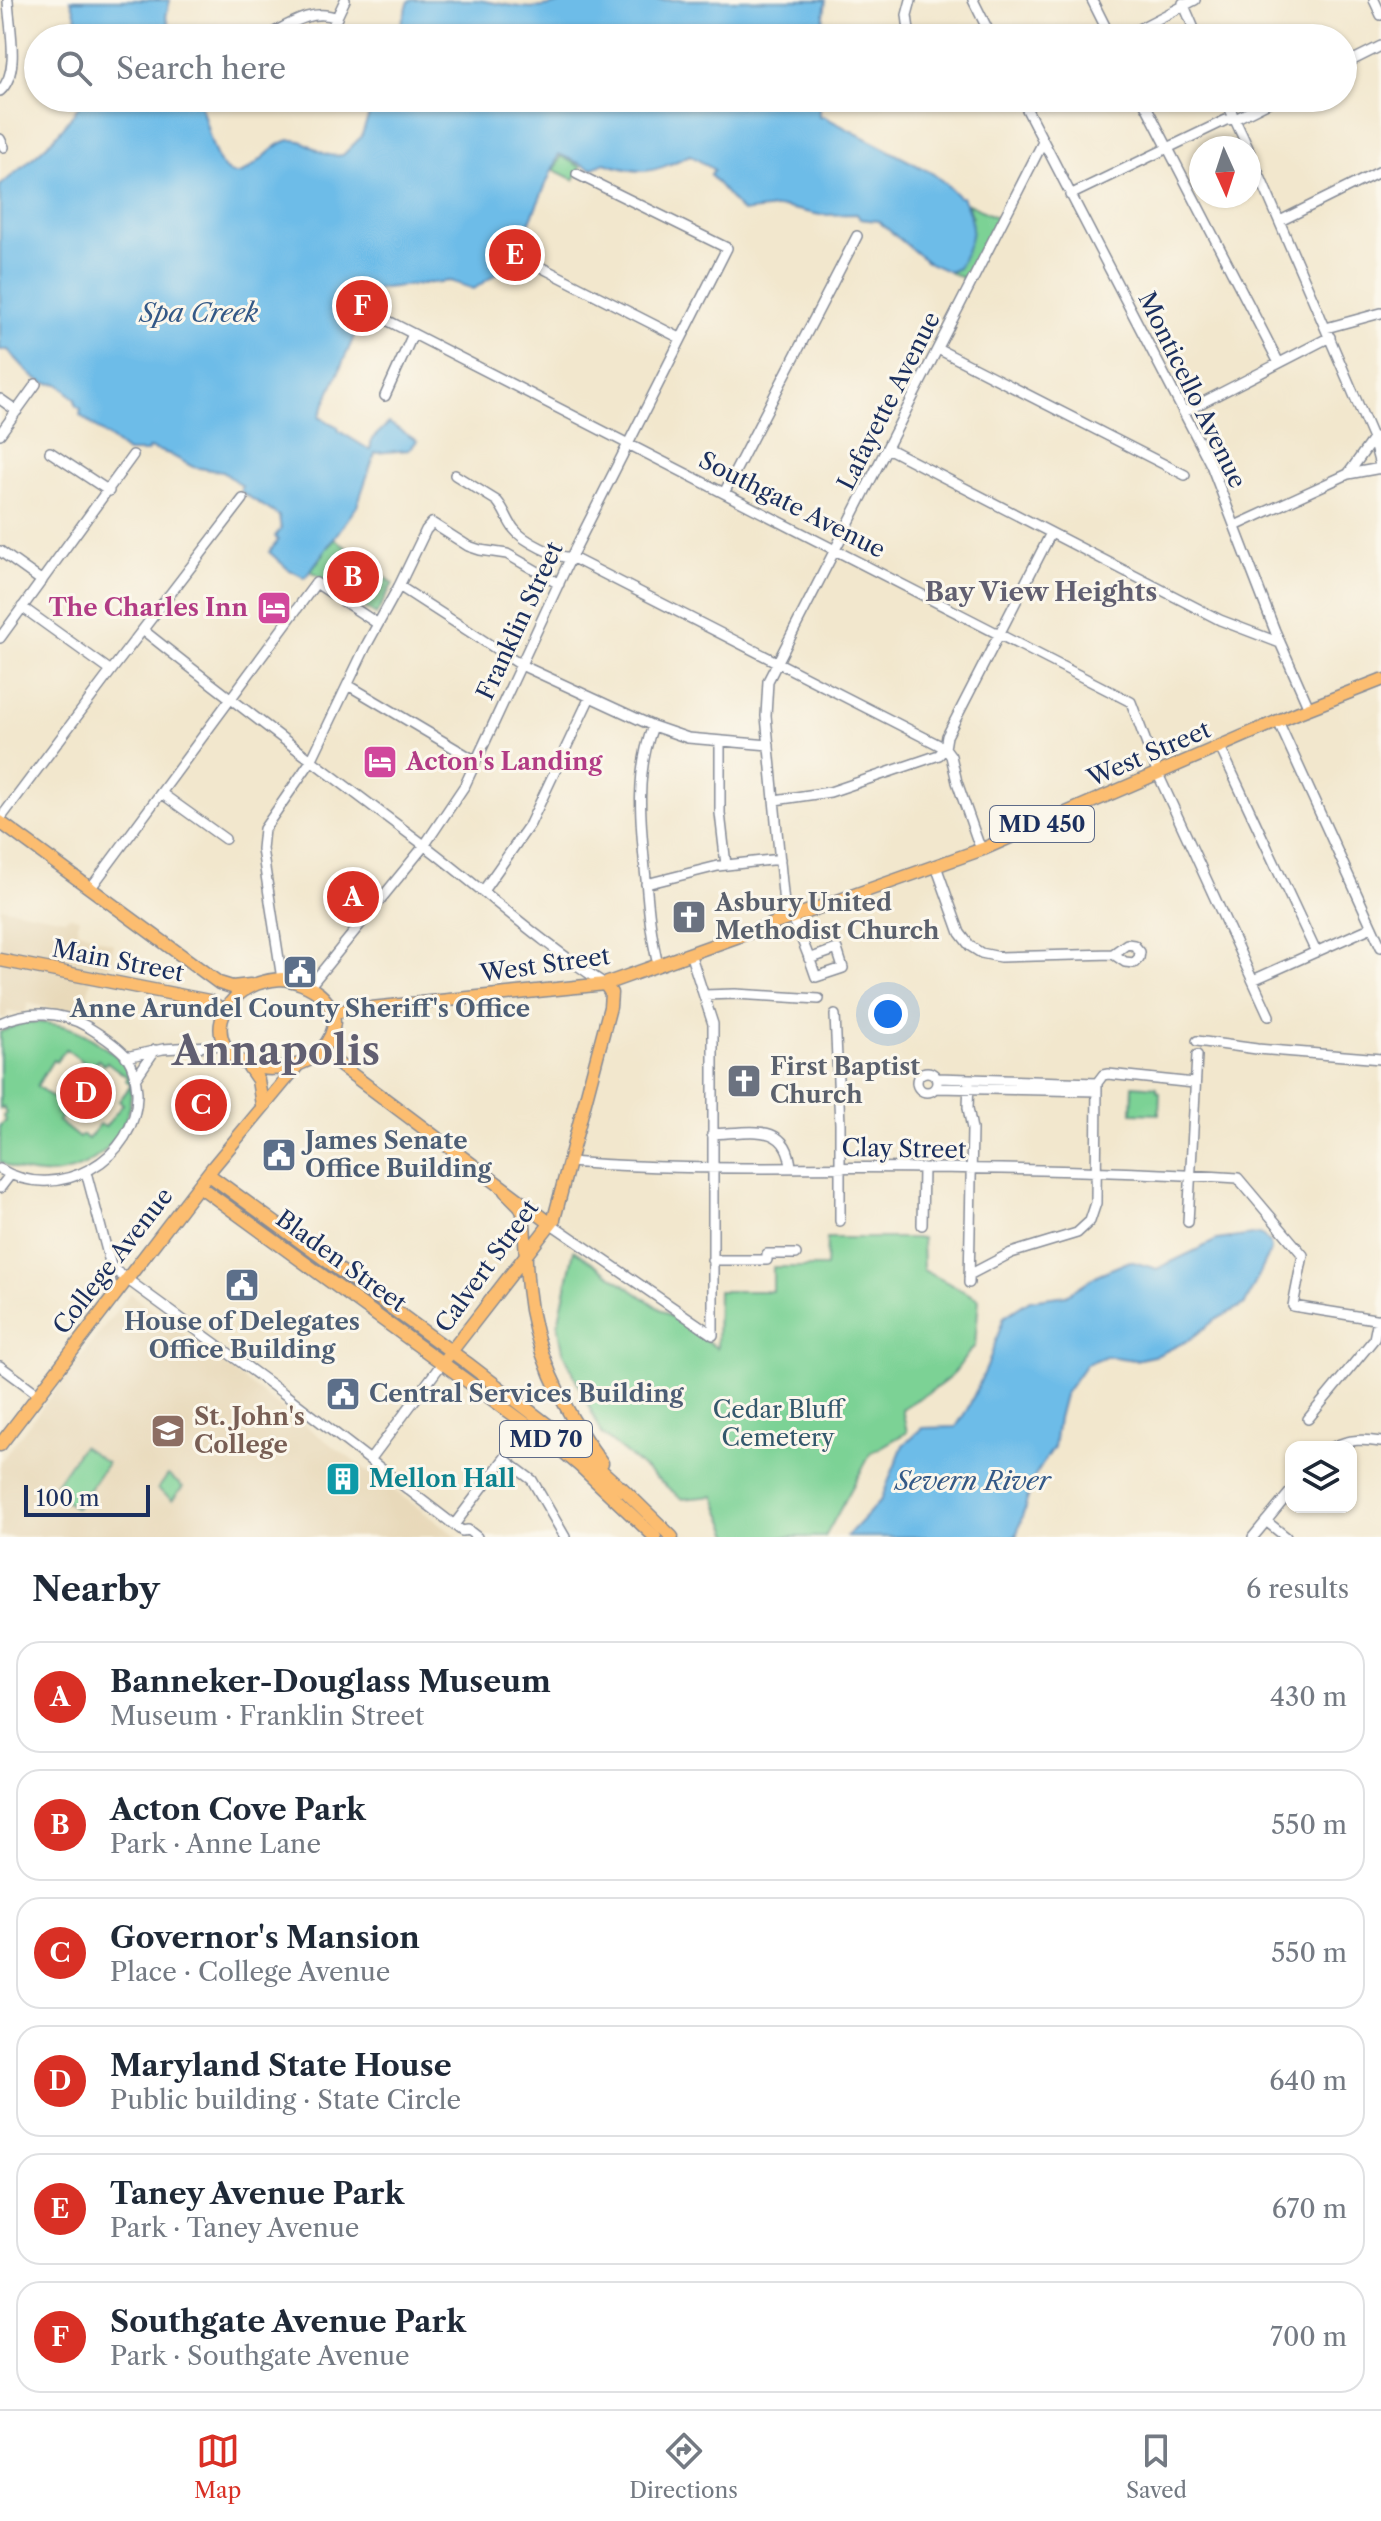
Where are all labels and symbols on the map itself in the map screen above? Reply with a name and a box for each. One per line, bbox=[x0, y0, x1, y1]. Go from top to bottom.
north arrow bbox=[1189, 136, 1261, 208]
pin: E bbox=[489, 225, 541, 285]
pin: F bbox=[336, 276, 388, 336]
street label: Monticello Avenue bbox=[1132, 287, 1253, 493]
water label: Spa Creek bbox=[138, 297, 259, 329]
street label: Lafayette Avenue bbox=[831, 307, 946, 495]
street label: Southgate Avenue bbox=[694, 445, 890, 564]
street label: Franklin Street bbox=[470, 537, 569, 704]
pin: B bbox=[327, 547, 379, 607]
district label: Bay View Heights bbox=[925, 576, 1157, 608]
hotel icon: The Charles Inn bbox=[255, 589, 293, 627]
place label: The Charles Inn bbox=[48, 593, 249, 622]
street label: West Street bbox=[1082, 714, 1215, 793]
hotel icon: Acton's Landing bbox=[361, 743, 399, 781]
place label: Acton's Landing bbox=[405, 747, 603, 776]
road number: MD 450 bbox=[990, 806, 1094, 842]
pin: A bbox=[327, 867, 379, 927]
place label: Asbury United Methodist Church bbox=[714, 888, 940, 945]
church icon: Asbury United Methodist Church bbox=[670, 898, 708, 936]
street label: Main Street bbox=[50, 934, 187, 988]
street label: West Street bbox=[477, 941, 612, 988]
public building icon: Anne Arundel County Sheriff's Office bbox=[281, 953, 319, 991]
place label: Anne Arundel County Sheriff's Office bbox=[69, 994, 530, 1023]
your location bbox=[868, 994, 908, 1034]
district label: Annapolis bbox=[171, 1026, 380, 1075]
place label: First Baptist Church bbox=[770, 1052, 920, 1109]
church icon: First Baptist Church bbox=[725, 1062, 763, 1100]
pin: D bbox=[60, 1063, 112, 1123]
pin: C bbox=[175, 1075, 227, 1135]
place label: James Senate Office Building bbox=[301, 1126, 493, 1183]
street label: Clay Street bbox=[841, 1133, 967, 1164]
public building icon: James Senate Office Building bbox=[260, 1136, 298, 1174]
street label: College Avenue bbox=[46, 1182, 179, 1340]
street label: Calvert Street bbox=[429, 1193, 545, 1338]
street label: Bladen Street bbox=[271, 1204, 412, 1318]
public building icon: House of Delegates Office Building bbox=[223, 1266, 261, 1304]
place label: House of Delegates Office Building bbox=[124, 1307, 360, 1364]
public building icon: Central Services Building bbox=[324, 1375, 362, 1413]
place label: Central Services Building bbox=[369, 1379, 685, 1408]
park label: Cedar Bluff Cemetery bbox=[713, 1395, 846, 1452]
place label: St. John's College bbox=[194, 1402, 305, 1459]
school or university icon: St. John's College bbox=[149, 1412, 187, 1450]
road number: MD 70 bbox=[500, 1421, 592, 1457]
building icon: Mellon Hall bbox=[324, 1460, 362, 1498]
place label: Mellon Hall bbox=[369, 1464, 515, 1493]
water label: Severn River bbox=[893, 1465, 1053, 1497]
scale bar bbox=[24, 1481, 150, 1517]

